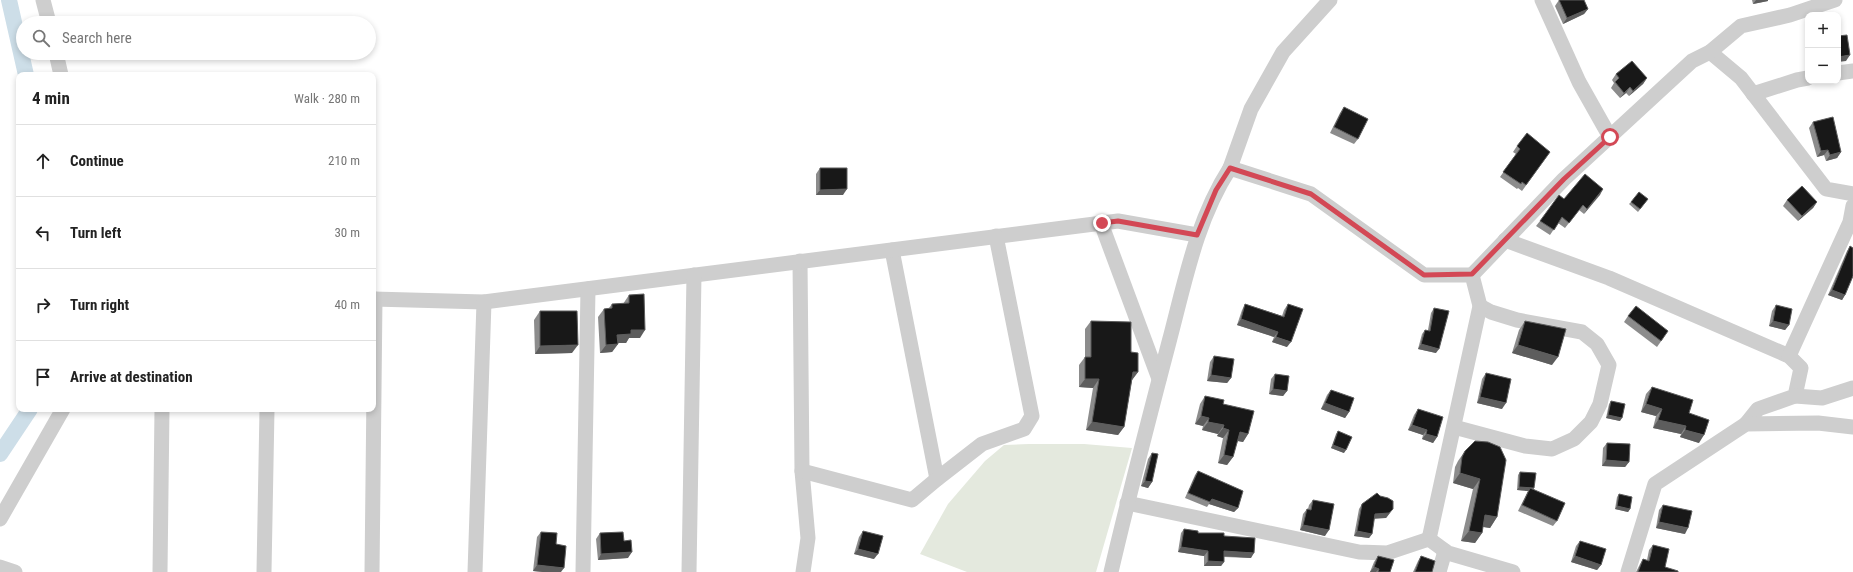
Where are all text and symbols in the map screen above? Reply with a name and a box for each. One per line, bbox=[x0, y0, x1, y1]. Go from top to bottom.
map controls bbox=[1805, 12, 1841, 84]
button: + bbox=[1805, 12, 1841, 48]
search box bbox=[16, 16, 376, 60]
icon: search bbox=[30, 27, 52, 49]
text: Search here bbox=[62, 29, 132, 47]
button: − bbox=[1805, 48, 1841, 84]
text: 4 min bbox=[32, 88, 70, 108]
text: Walk · 280 m bbox=[294, 91, 360, 106]
route start bbox=[1601, 128, 1619, 146]
icon: ahead bbox=[32, 150, 54, 172]
text: Continue bbox=[70, 152, 124, 170]
text: 210 m bbox=[328, 153, 360, 168]
route end bbox=[1093, 214, 1111, 232]
icon: left bbox=[32, 222, 54, 244]
text: Turn left bbox=[70, 224, 121, 242]
text: 30 m bbox=[334, 225, 360, 240]
icon: right bbox=[32, 294, 54, 316]
text: Turn right bbox=[70, 296, 129, 314]
text: 40 m bbox=[334, 297, 360, 312]
icon: arrive bbox=[32, 366, 54, 388]
text: Arrive at destination bbox=[70, 368, 193, 386]

